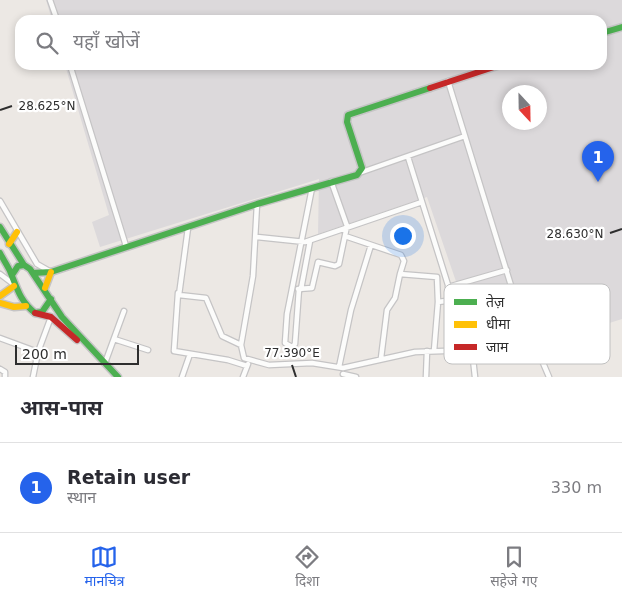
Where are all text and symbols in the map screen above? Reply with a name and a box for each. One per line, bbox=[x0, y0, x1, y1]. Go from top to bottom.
search box bbox=[15, 15, 607, 70]
icon: search bbox=[33, 29, 61, 57]
text: यहाँ खोजें bbox=[73, 30, 140, 52]
north arrow bbox=[502, 85, 547, 130]
text: 28.625°N bbox=[19, 99, 75, 113]
pin: 1 bbox=[582, 141, 614, 182]
your location bbox=[390, 223, 416, 249]
text: 28.630°N bbox=[547, 227, 603, 241]
legend bbox=[444, 284, 610, 364]
text: तेज़ bbox=[486, 293, 505, 310]
text: धीमा bbox=[486, 316, 511, 332]
text: जाम bbox=[486, 339, 509, 355]
scale bar bbox=[15, 342, 139, 365]
text: 200 m bbox=[22, 346, 67, 362]
text: 77.390°E bbox=[264, 346, 320, 360]
text: आस-पास bbox=[20, 396, 103, 420]
text: Retain user bbox=[67, 466, 190, 488]
text: 1 bbox=[30, 478, 42, 497]
text: 330 m bbox=[551, 478, 602, 497]
text: स्थान bbox=[67, 488, 96, 507]
tab: मानचित्र bbox=[84, 543, 124, 592]
tab: दिशा bbox=[293, 543, 321, 592]
tab: सहेजे गए bbox=[490, 543, 538, 592]

